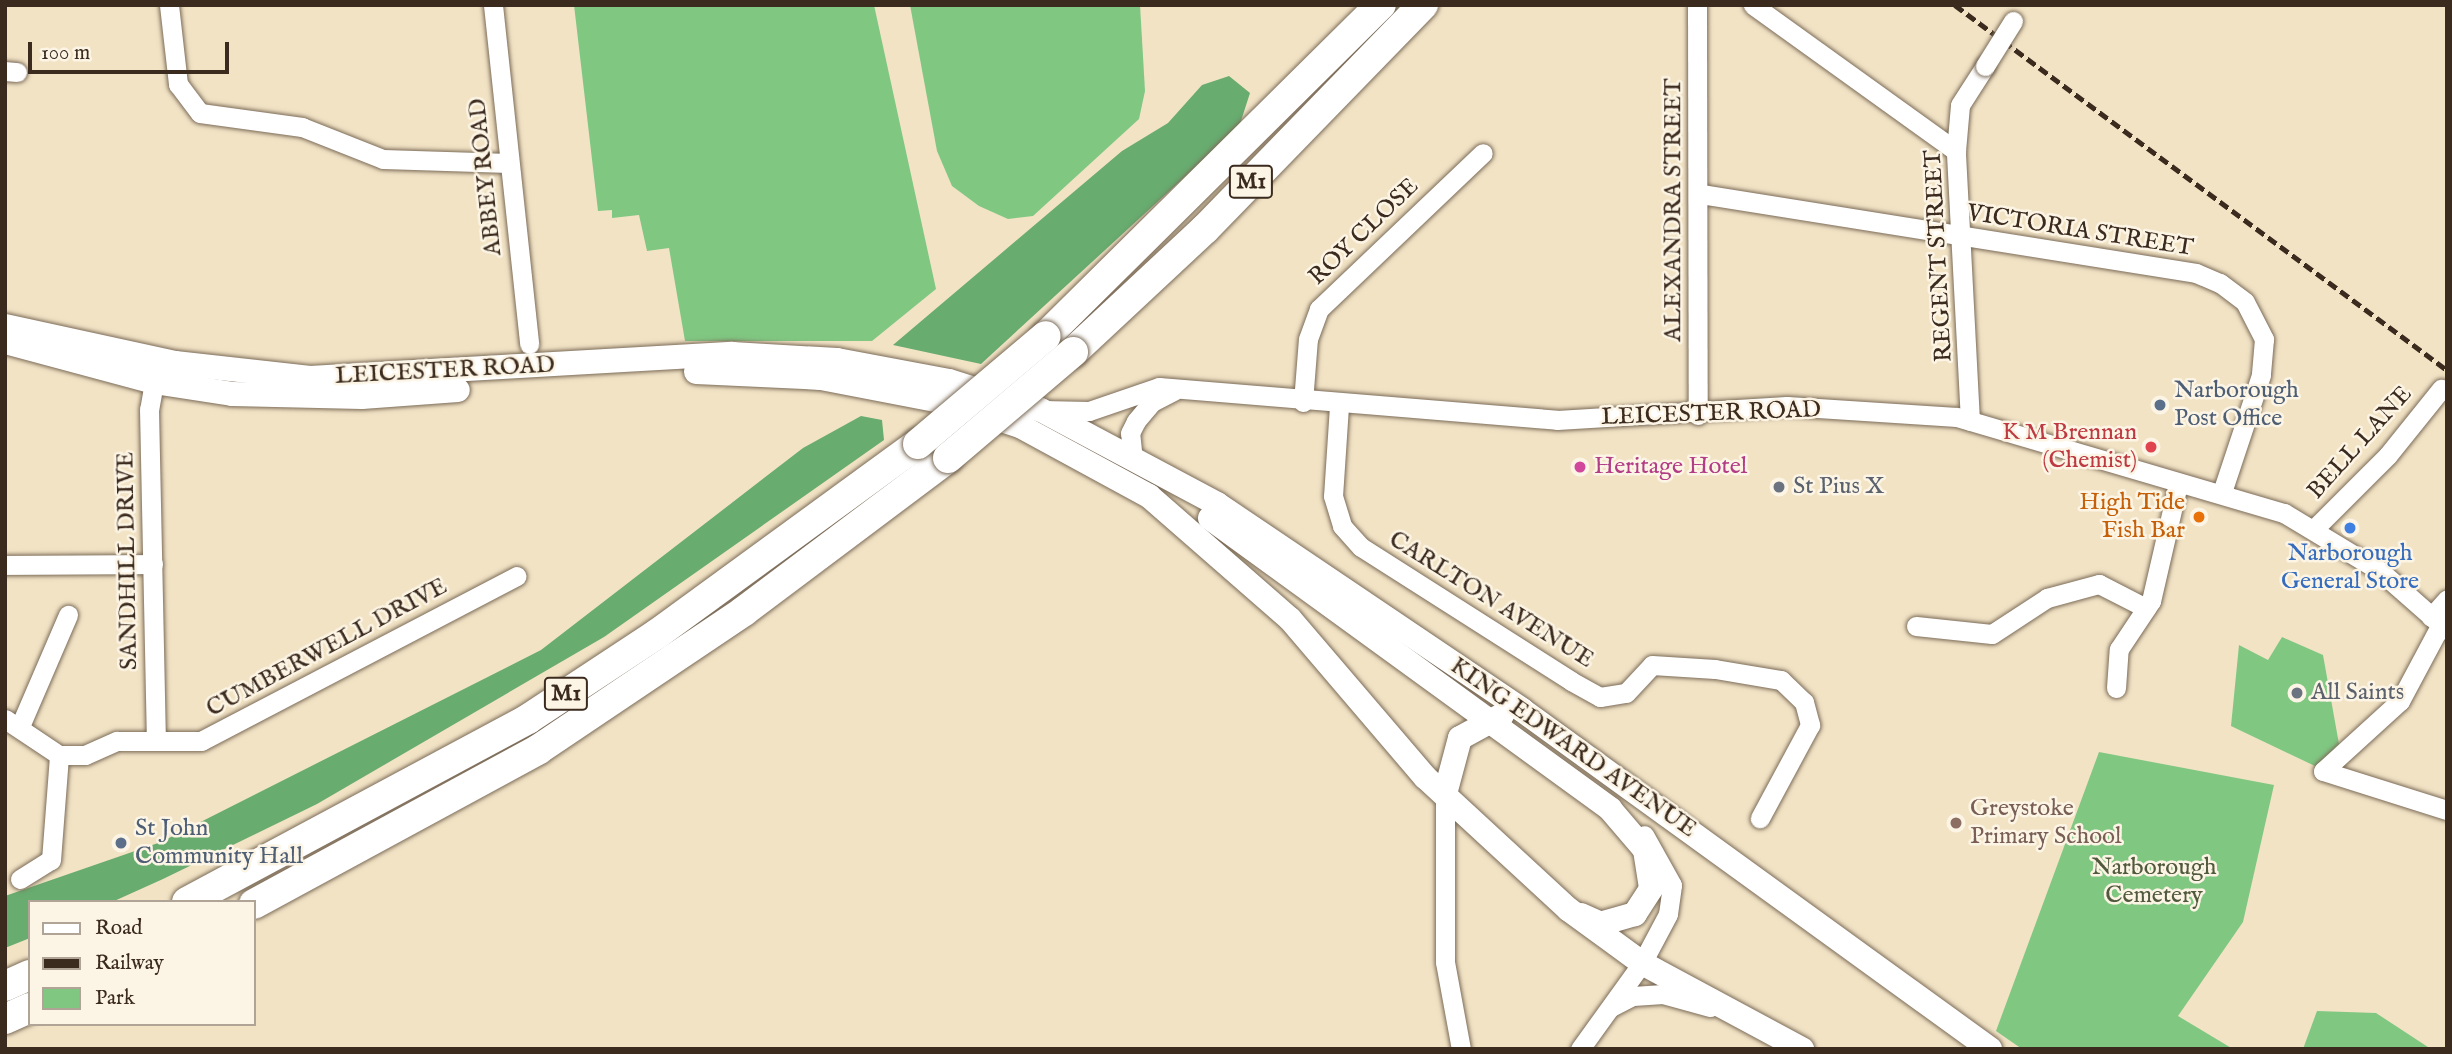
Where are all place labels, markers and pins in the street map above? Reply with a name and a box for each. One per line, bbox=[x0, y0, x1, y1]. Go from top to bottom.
place label: Narborough Post Office bbox=[2174, 377, 2299, 433]
marker: Narborough Post Office bbox=[2152, 397, 2168, 413]
place label: K M Brennan (Chemist) bbox=[2002, 419, 2137, 475]
marker: K M Brennan (Chemist) bbox=[2143, 439, 2159, 455]
place label: Heritage Hotel bbox=[1594, 453, 1747, 481]
marker: Heritage Hotel bbox=[1572, 459, 1588, 475]
place label: St Pius X bbox=[1793, 473, 1884, 501]
marker: St Pius X bbox=[1771, 479, 1787, 495]
place label: High Tide Fish Bar bbox=[2079, 489, 2185, 545]
marker: High Tide Fish Bar bbox=[2191, 509, 2207, 525]
marker: Narborough General Store bbox=[2342, 520, 2358, 536]
place label: Narborough General Store bbox=[2281, 540, 2419, 596]
place label: All Saints bbox=[2311, 679, 2404, 707]
marker: All Saints bbox=[2289, 685, 2305, 701]
place label: Greystoke Primary School bbox=[1970, 795, 2122, 851]
place label: St John Community Hall bbox=[135, 815, 303, 871]
marker: Greystoke Primary School bbox=[1948, 815, 1964, 831]
marker: St John Community Hall bbox=[113, 835, 129, 851]

